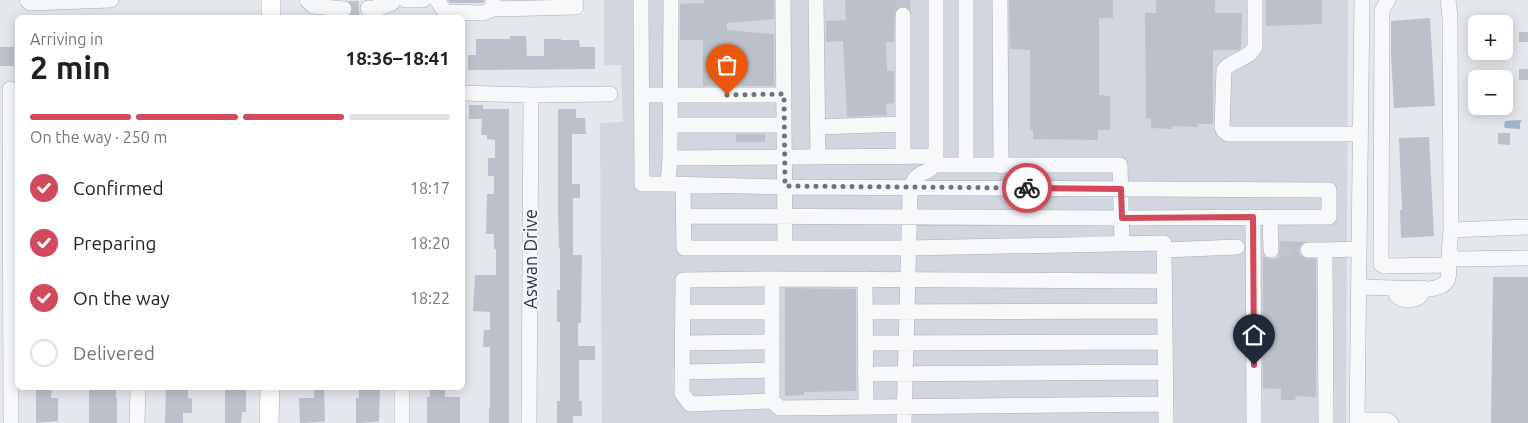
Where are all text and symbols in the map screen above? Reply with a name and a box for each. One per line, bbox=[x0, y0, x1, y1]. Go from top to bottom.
map controls bbox=[1468, 15, 1513, 115]
button: + bbox=[1468, 15, 1513, 60]
text: Arriving in bbox=[30, 30, 103, 48]
pin bbox=[706, 44, 748, 95]
text: 18:36–18:41 bbox=[345, 47, 450, 69]
text: 2 min bbox=[30, 49, 111, 85]
icon: bag bbox=[713, 51, 741, 79]
button: − bbox=[1468, 70, 1513, 115]
text: On the way · 250 m bbox=[30, 128, 167, 146]
courier bbox=[1002, 163, 1052, 213]
icon: check bbox=[30, 174, 58, 202]
icon: bike bbox=[1013, 174, 1041, 202]
text: Confirmed bbox=[73, 177, 164, 199]
text: 18:17 bbox=[410, 179, 450, 197]
street label: Aswan Drive bbox=[520, 209, 540, 309]
icon: check bbox=[30, 229, 58, 257]
text: Preparing bbox=[73, 232, 157, 254]
text: 18:20 bbox=[410, 234, 450, 252]
icon: check bbox=[30, 284, 58, 312]
text: On the way bbox=[73, 287, 170, 309]
text: 18:22 bbox=[410, 289, 450, 307]
pin bbox=[1233, 314, 1275, 365]
icon: home bbox=[1240, 321, 1268, 349]
text: Delivered bbox=[73, 342, 155, 364]

